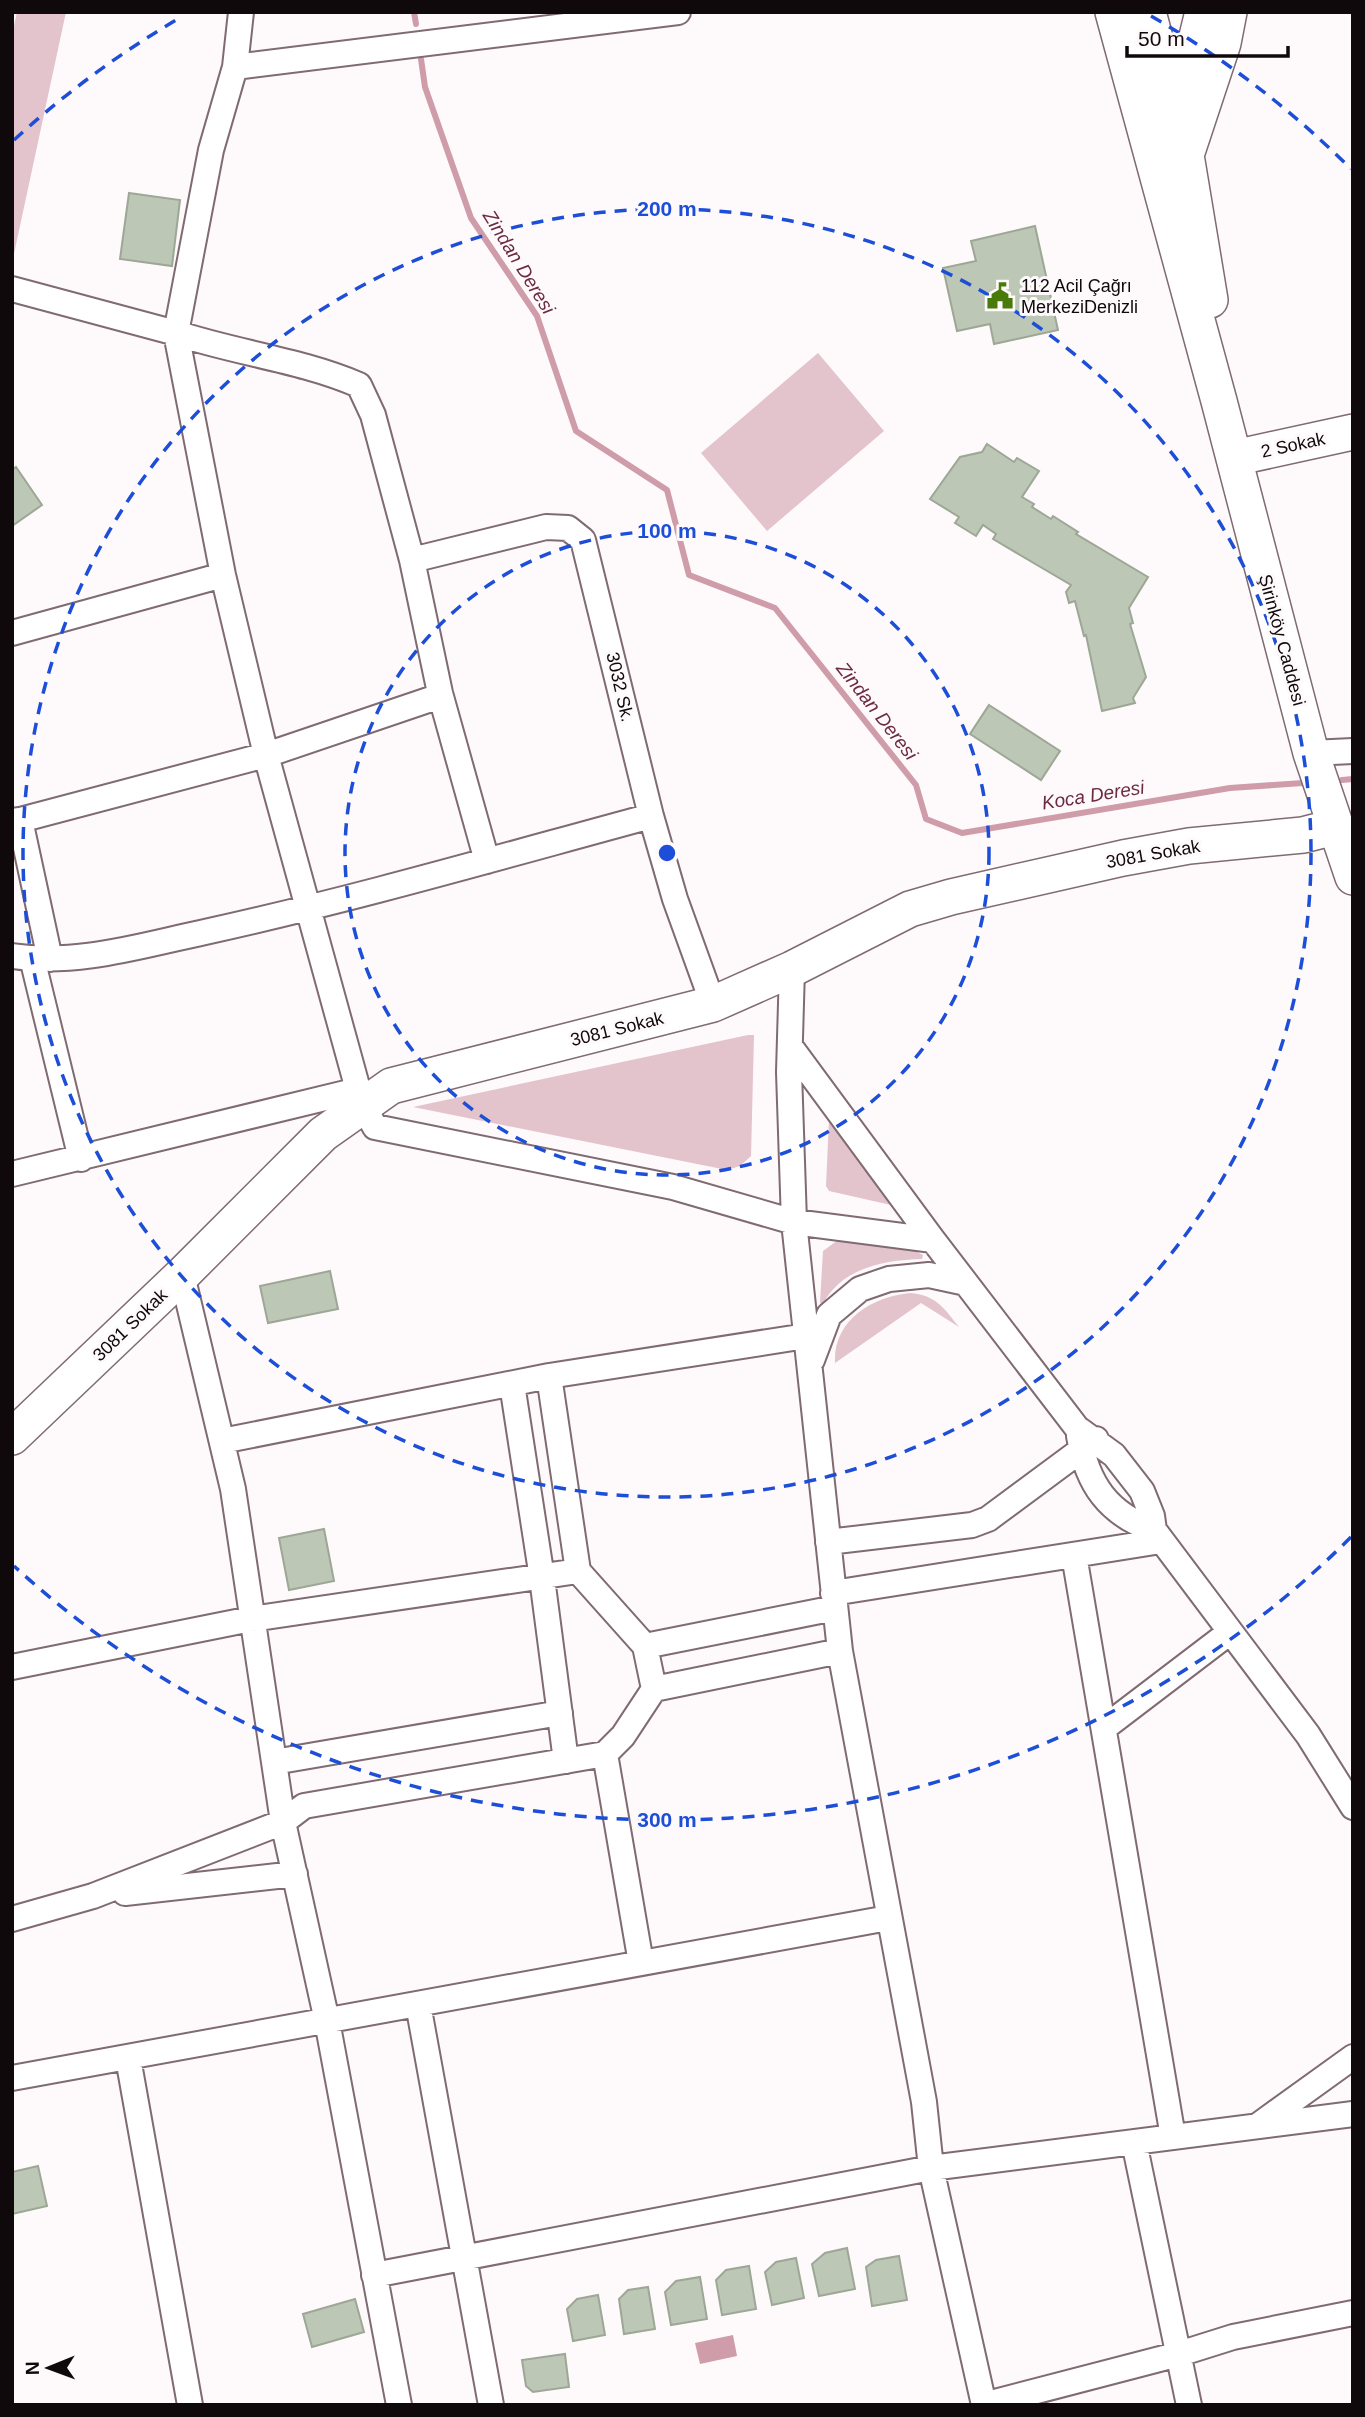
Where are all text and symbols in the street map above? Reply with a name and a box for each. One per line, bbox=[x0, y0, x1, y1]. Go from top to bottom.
scale bar bbox=[1127, 14, 1288, 58]
text: 50 m bbox=[1138, 27, 1185, 50]
text: 200 m bbox=[637, 197, 697, 220]
water label: Zindan Deresi bbox=[478, 205, 560, 318]
place label: 112 Acil Çağrı MerkeziDenizli bbox=[1021, 276, 1138, 317]
public building icon: 112 Acil Çağrı MerkeziDenizli bbox=[985, 281, 1015, 311]
street label: 2 Sokak bbox=[1259, 428, 1328, 462]
text: 100 m bbox=[637, 519, 697, 542]
street label: Şirinköy Caddesi bbox=[1255, 572, 1309, 708]
street label: 3032 Sk. bbox=[602, 650, 638, 724]
water label: Zindan Deresi bbox=[832, 657, 922, 765]
water label: Koca Deresi bbox=[1040, 776, 1147, 813]
street label: 3081 Sokak bbox=[1104, 836, 1203, 872]
centre of rings bbox=[655, 841, 679, 865]
street label: 3081 Sokak bbox=[568, 1008, 667, 1050]
street label: 3081 Sokak bbox=[89, 1284, 172, 1365]
text: 300 m bbox=[637, 1808, 697, 1831]
north arrow bbox=[14, 2333, 84, 2403]
text: N bbox=[22, 2361, 43, 2375]

